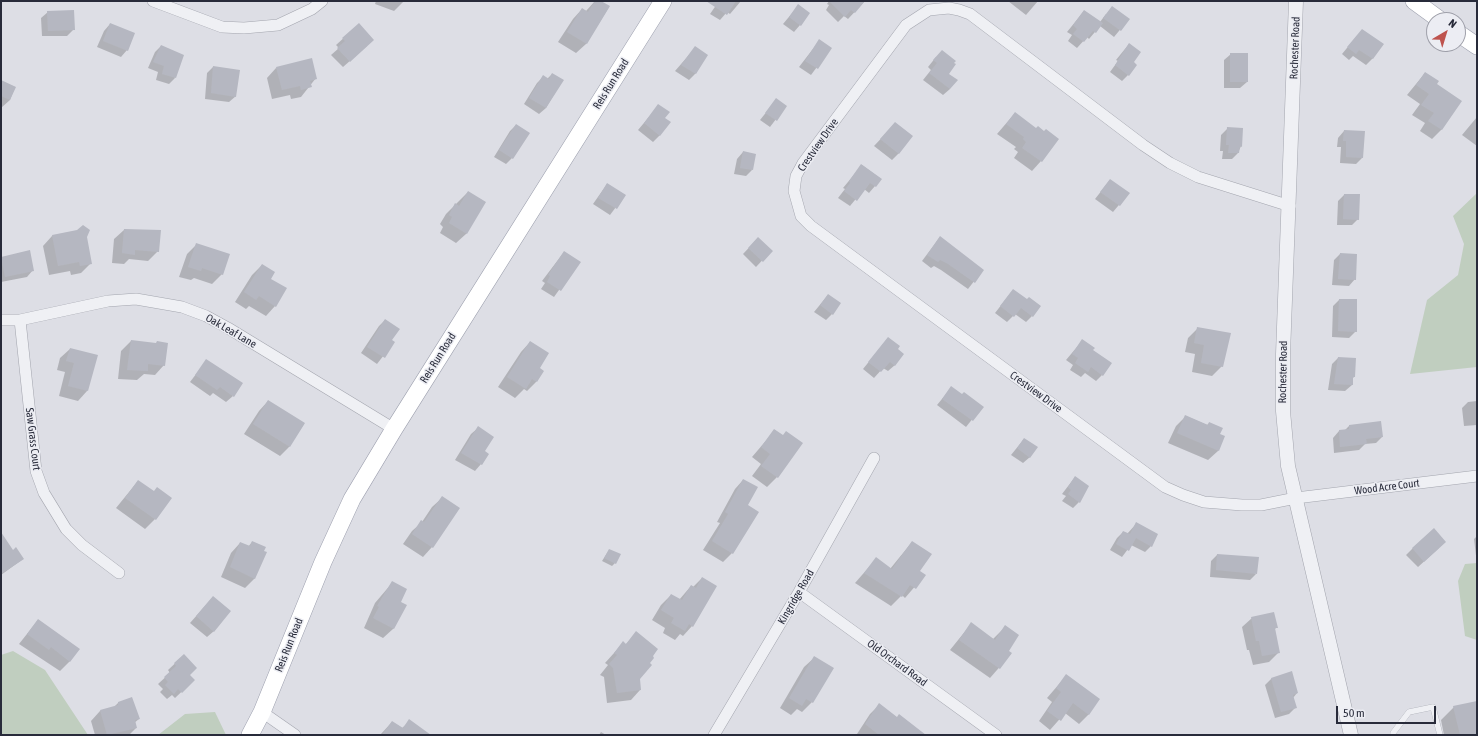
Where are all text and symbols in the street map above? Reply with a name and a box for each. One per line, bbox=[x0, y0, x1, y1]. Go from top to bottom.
north arrow bbox=[1426, 12, 1466, 52]
street label: Rochester Road bbox=[1287, 16, 1303, 80]
text: N bbox=[1447, 17, 1459, 30]
street label: Reis Run Road bbox=[590, 56, 632, 112]
street label: Crestview Drive bbox=[795, 116, 841, 174]
street label: Oak Leaf Lane bbox=[203, 311, 259, 351]
street label: Reis Run Road bbox=[417, 330, 459, 386]
street label: Rochester Road bbox=[1276, 341, 1290, 403]
street label: Crestview Drive bbox=[1007, 369, 1065, 415]
street label: Saw Grass Court bbox=[23, 407, 43, 471]
street label: Wood Acre Court bbox=[1354, 476, 1420, 498]
street label: Kingridge Road bbox=[775, 567, 817, 627]
street label: Reis Run Road bbox=[272, 616, 306, 674]
street label: Old Orchard Road bbox=[864, 637, 930, 689]
scale bar bbox=[1338, 698, 1438, 724]
text: 50 m bbox=[1343, 706, 1365, 720]

